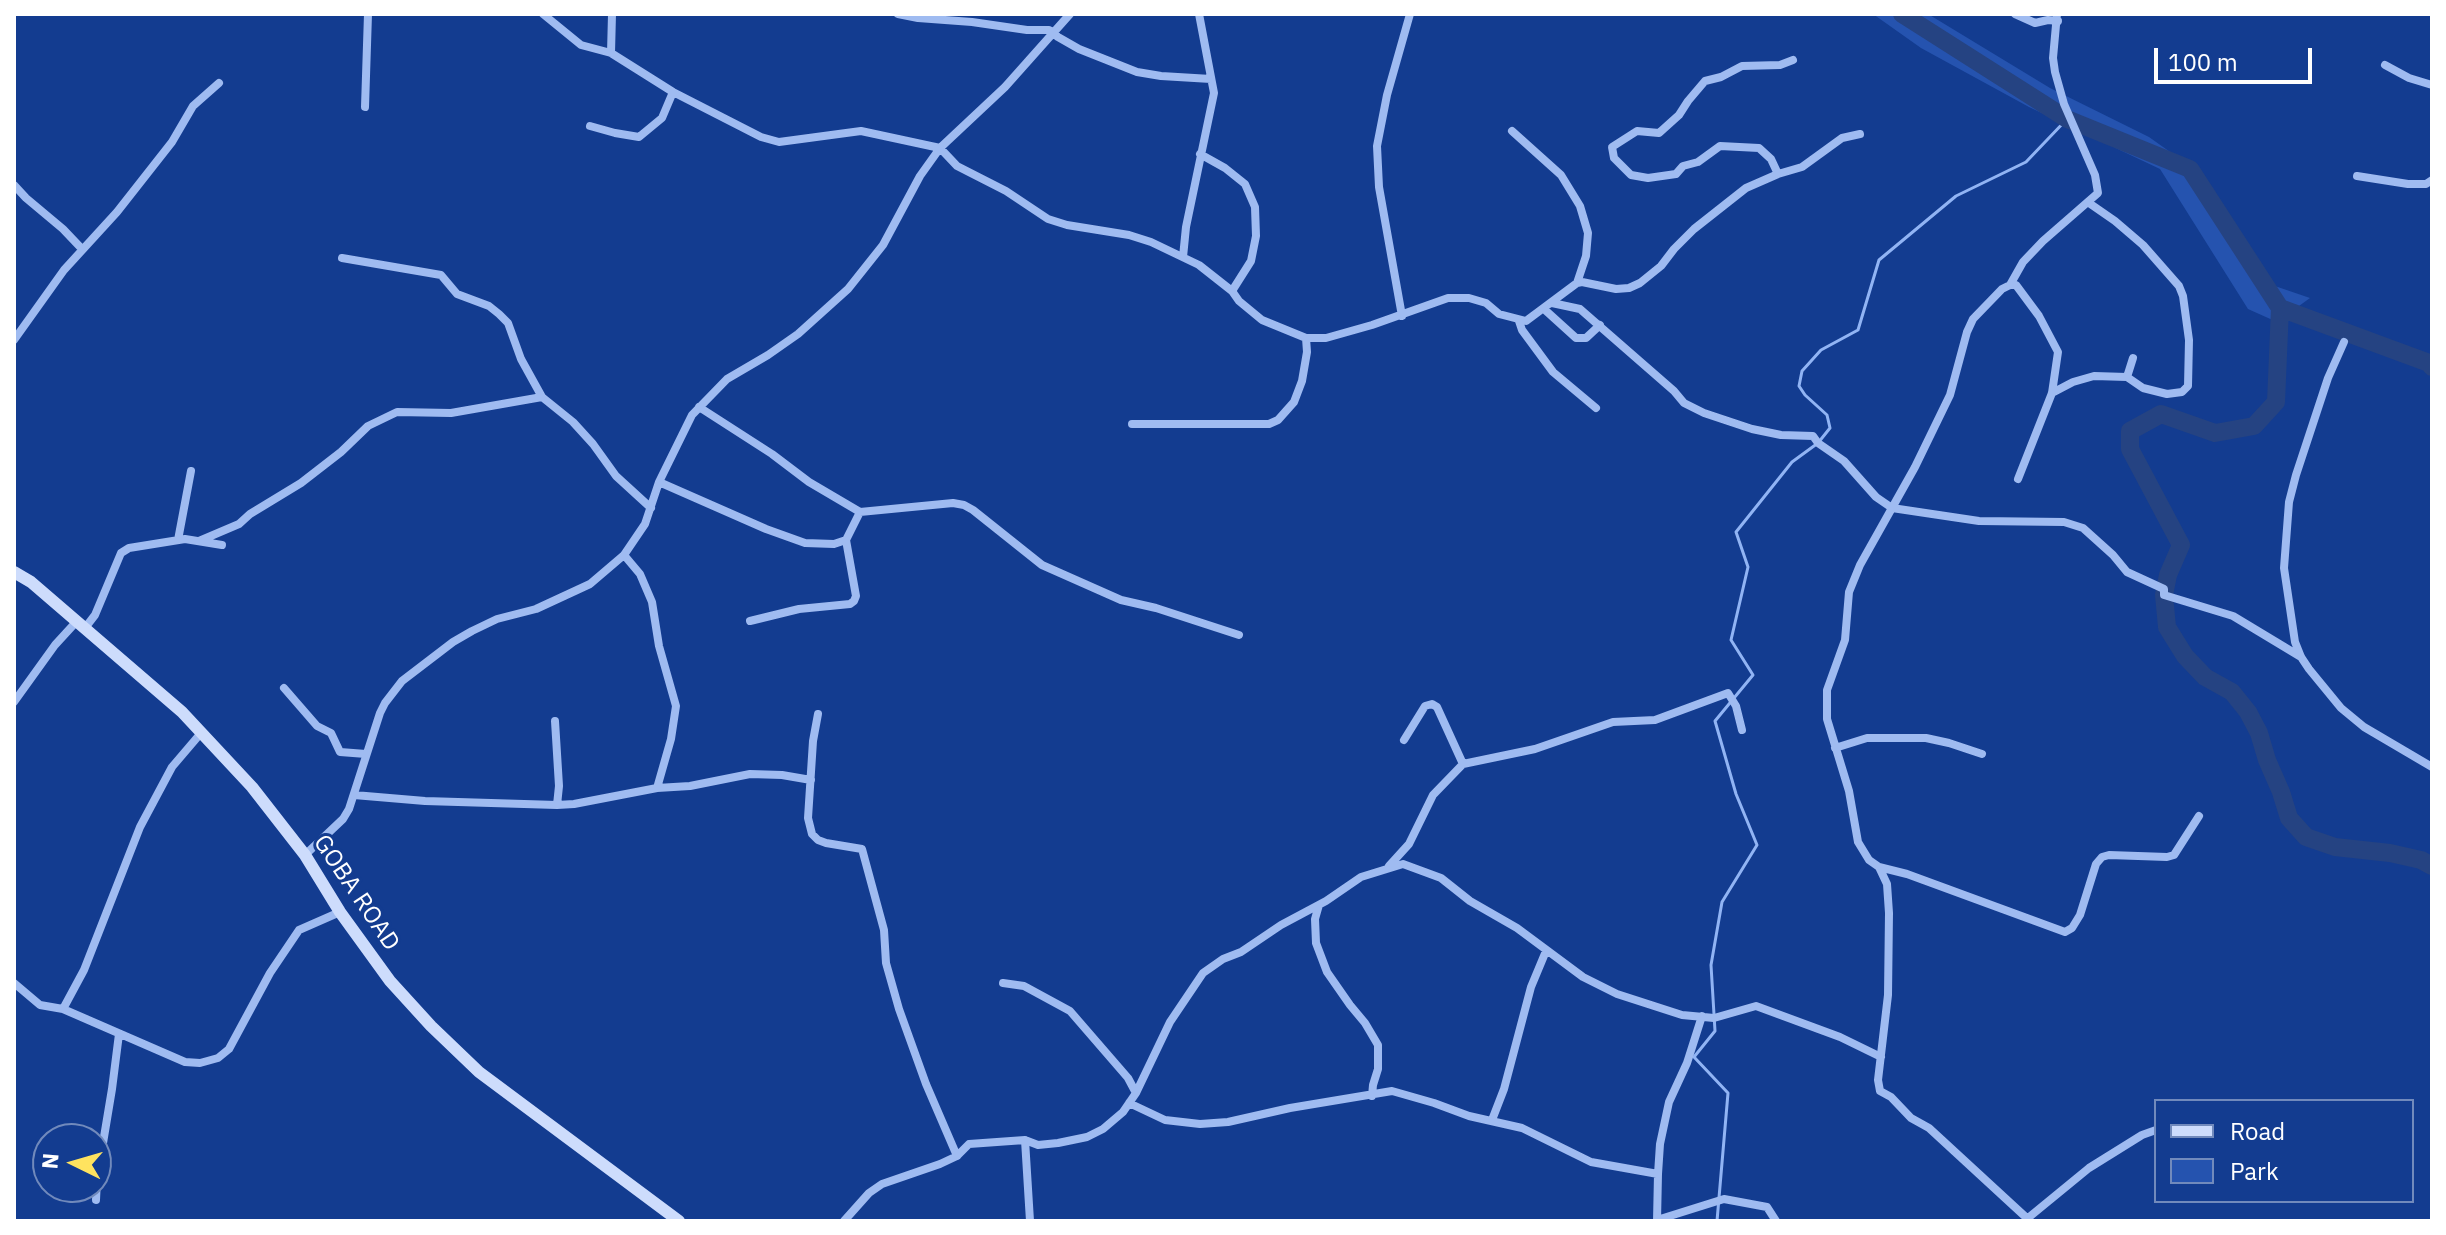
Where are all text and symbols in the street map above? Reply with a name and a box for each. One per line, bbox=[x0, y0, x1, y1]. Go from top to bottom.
scale bar bbox=[2158, 32, 2316, 82]
text: 100 m bbox=[2168, 46, 2238, 78]
street label: GOBA ROAD bbox=[307, 830, 405, 956]
legend bbox=[2154, 1099, 2414, 1203]
text: Road bbox=[2230, 1115, 2285, 1147]
north arrow bbox=[32, 1123, 112, 1203]
text: N bbox=[34, 1152, 65, 1170]
text: Park bbox=[2230, 1155, 2279, 1187]

